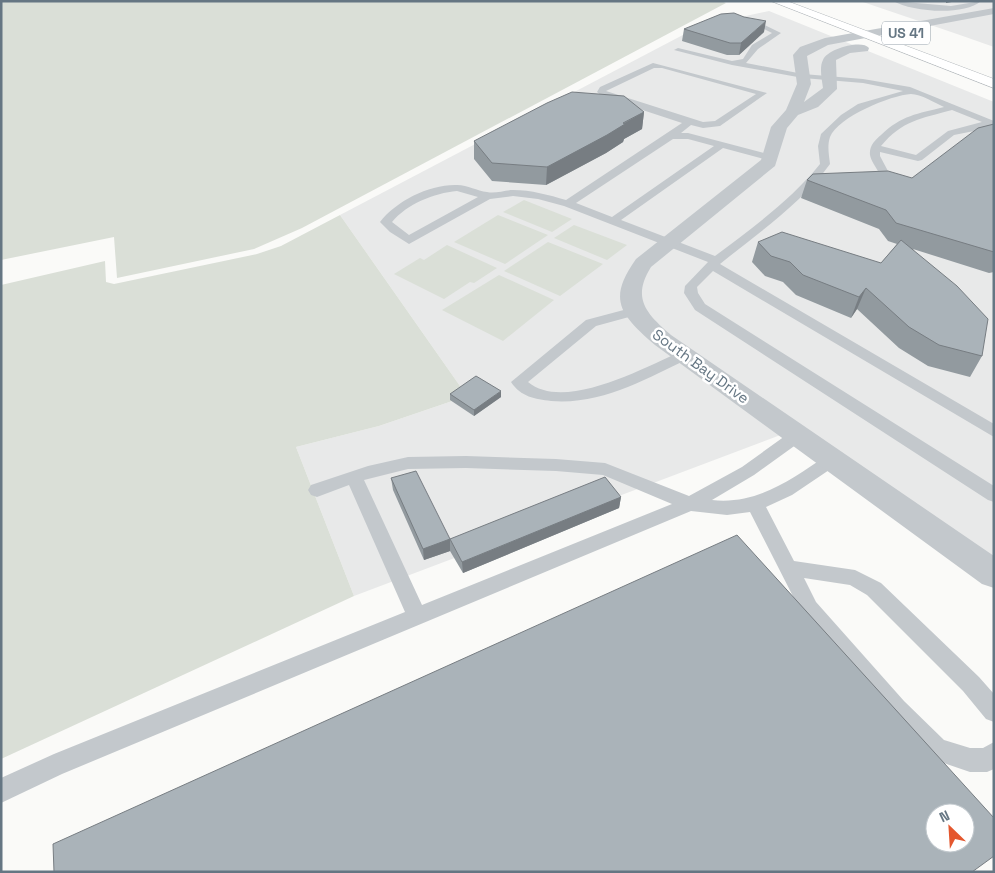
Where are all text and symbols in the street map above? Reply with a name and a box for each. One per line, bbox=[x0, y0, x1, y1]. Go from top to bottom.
road number: US 41 bbox=[882, 22, 930, 44]
street label: South Bay Drive bbox=[649, 325, 753, 408]
north arrow bbox=[925, 803, 975, 853]
text: N bbox=[936, 806, 953, 826]

